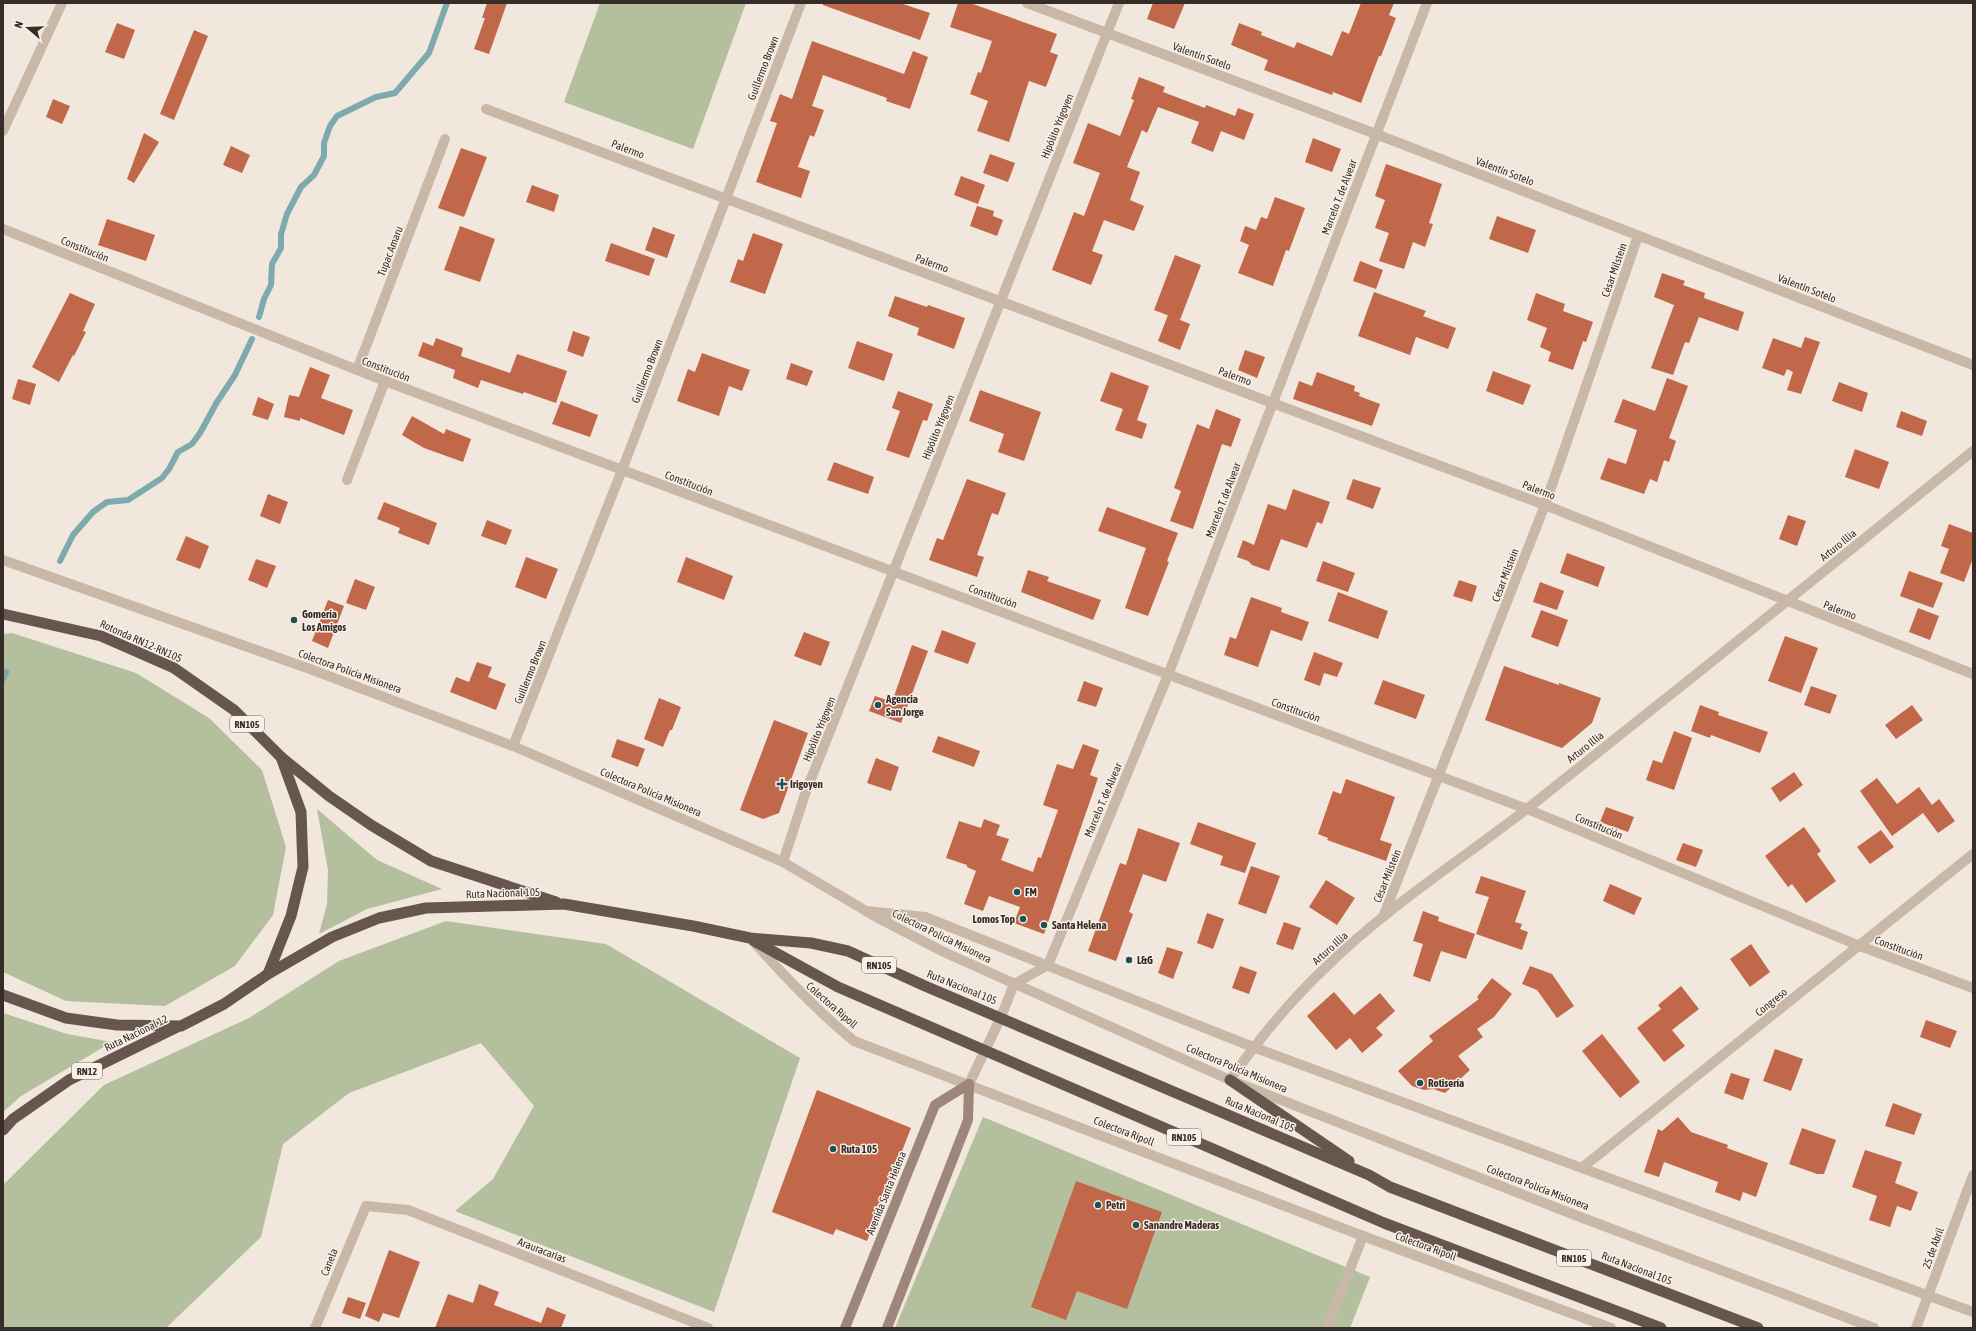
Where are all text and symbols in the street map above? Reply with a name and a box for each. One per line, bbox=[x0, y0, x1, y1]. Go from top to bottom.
north arrow bbox=[8, 8, 48, 48]
text: N bbox=[12, 20, 25, 30]
street label: Guillermo Brown bbox=[745, 34, 781, 102]
street label: Valentín Sotelo bbox=[1171, 40, 1233, 72]
street label: Hipólito Yrigoyen bbox=[1039, 92, 1075, 160]
street label: Palermo bbox=[610, 137, 646, 161]
street label: Valentín Sotelo bbox=[1474, 154, 1536, 188]
street label: Marcelo T. de Alvear bbox=[1319, 157, 1359, 236]
street label: Tupac Amaru bbox=[375, 224, 405, 278]
street label: Constitución bbox=[59, 234, 111, 264]
street label: César Milstein bbox=[1599, 241, 1629, 299]
street label: Palermo bbox=[914, 251, 950, 275]
street label: Valentín Sotelo bbox=[1776, 271, 1838, 305]
street label: Guillermo Brown bbox=[629, 337, 665, 405]
street label: Constitución bbox=[360, 354, 412, 384]
street label: Palermo bbox=[1217, 364, 1253, 388]
street label: Hipólito Yrigoyen bbox=[920, 393, 956, 461]
street label: Marcelo T. de Alvear bbox=[1203, 460, 1243, 539]
street label: Constitución bbox=[663, 468, 715, 498]
street label: Palermo bbox=[1521, 478, 1557, 502]
street label: Arturo Illia bbox=[1817, 527, 1859, 563]
street label: César Milstein bbox=[1489, 547, 1521, 603]
street label: Constitución bbox=[967, 582, 1019, 610]
street label: Palermo bbox=[1822, 598, 1858, 622]
place label: Gomería Los Amigos bbox=[302, 608, 346, 633]
marker: Gomería Los Amigos bbox=[289, 615, 299, 625]
street label: Rotonda RN12-RN105 bbox=[98, 617, 184, 665]
street label: Guillermo Brown bbox=[512, 638, 548, 706]
street label: Colectora Policía Misionera bbox=[297, 647, 403, 695]
place label: Agencia San Jorge bbox=[885, 693, 924, 718]
street label: Hipólito Yrigoyen bbox=[801, 695, 837, 763]
street label: Constitución bbox=[1270, 696, 1322, 724]
marker: Agencia San Jorge bbox=[873, 700, 883, 710]
road number: RN105 bbox=[230, 716, 264, 732]
street label: Arturo Illia bbox=[1564, 729, 1606, 765]
street label: Marcelo T. de Alvear bbox=[1082, 760, 1124, 839]
street label: Colectora Policía Misionera bbox=[599, 765, 703, 819]
place label: Irigoyen bbox=[790, 778, 823, 790]
marker: Irigoyen bbox=[777, 779, 787, 789]
street label: Constitución bbox=[1573, 811, 1625, 841]
street label: César Milstein bbox=[1371, 848, 1403, 904]
street label: Ruta Nacional 105 bbox=[466, 886, 540, 900]
place label: FM bbox=[1025, 886, 1037, 898]
marker: FM bbox=[1012, 887, 1022, 897]
street label: Colectora Policía Misionera bbox=[890, 907, 994, 965]
place label: Lomos Top bbox=[973, 913, 1015, 925]
marker: Lomos Top bbox=[1018, 914, 1028, 924]
place label: Santa Helena bbox=[1052, 919, 1107, 931]
marker: Santa Helena bbox=[1039, 920, 1049, 930]
street label: Arturo Illia bbox=[1310, 929, 1350, 967]
street label: Constitución bbox=[1873, 934, 1925, 962]
place label: L&G bbox=[1137, 954, 1153, 966]
marker: L&G bbox=[1124, 955, 1134, 965]
road number: RN105 bbox=[862, 957, 896, 973]
street label: Ruta Nacional 105 bbox=[925, 968, 999, 1006]
street label: Colectora Ripoll bbox=[804, 979, 860, 1031]
street label: Congreso bbox=[1753, 986, 1789, 1018]
street label: Ruta Nacional 12 bbox=[102, 1012, 170, 1054]
street label: Colectora Policía Misionera bbox=[1185, 1041, 1289, 1095]
road number: RN12 bbox=[72, 1063, 102, 1079]
place label: Rotisería bbox=[1428, 1077, 1464, 1089]
marker: Rotisería bbox=[1415, 1078, 1425, 1088]
street label: Ruta Nacional 105 bbox=[1223, 1094, 1297, 1134]
street label: Colectora Ripoll bbox=[1092, 1114, 1156, 1148]
road number: RN105 bbox=[1167, 1129, 1201, 1145]
place label: Ruta 105 bbox=[841, 1143, 877, 1155]
marker: Ruta 105 bbox=[828, 1144, 838, 1154]
street label: Avenida Santa Helena bbox=[864, 1149, 908, 1237]
street label: Colectora Policía Misionera bbox=[1485, 1162, 1591, 1212]
place label: Petri bbox=[1106, 1199, 1126, 1211]
marker: Petri bbox=[1093, 1200, 1103, 1210]
place label: Sanandre Maderas bbox=[1144, 1219, 1219, 1231]
marker: Sanandre Maderas bbox=[1131, 1220, 1141, 1230]
street label: 25 de Abril bbox=[1920, 1226, 1946, 1270]
street label: Colectora Ripoll bbox=[1394, 1229, 1458, 1263]
street label: Arauracarias bbox=[516, 1235, 568, 1265]
street label: Canela bbox=[318, 1247, 340, 1277]
street label: Ruta Nacional 105 bbox=[1600, 1249, 1674, 1287]
road number: RN105 bbox=[1557, 1250, 1591, 1266]

